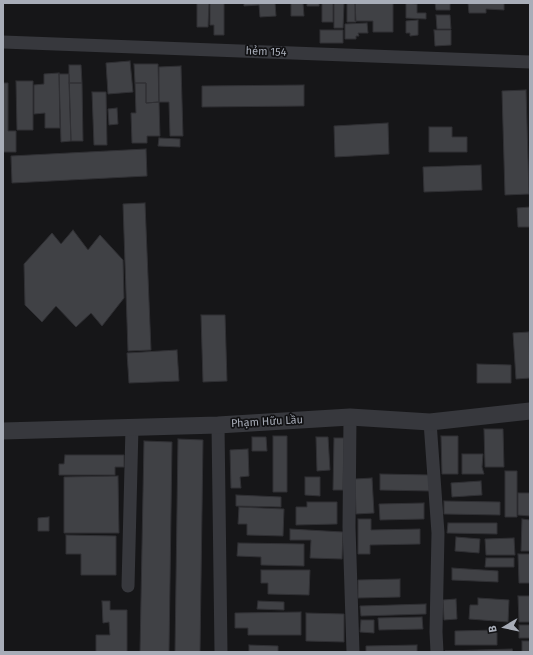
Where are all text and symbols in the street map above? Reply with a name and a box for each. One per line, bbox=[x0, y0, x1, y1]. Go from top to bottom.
street label: hẻm 154 bbox=[245, 45, 287, 59]
street label: Phạm Hữu Lầu bbox=[231, 414, 303, 430]
north arrow bbox=[485, 607, 525, 647]
text: B bbox=[486, 625, 500, 633]

